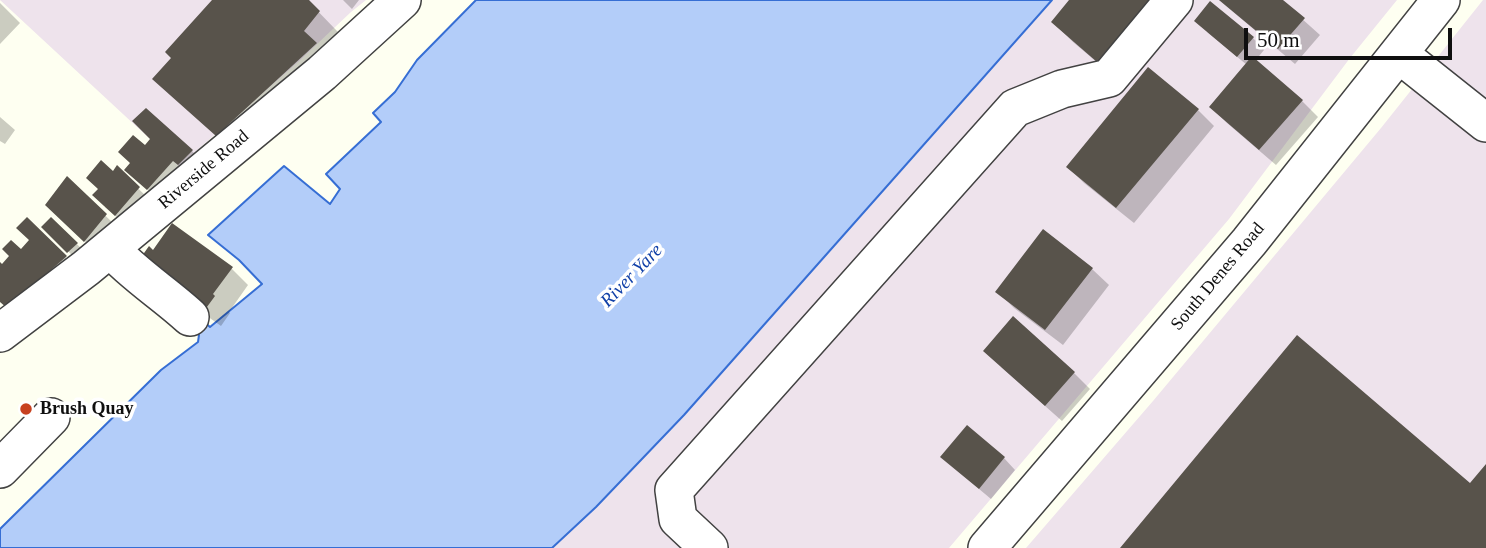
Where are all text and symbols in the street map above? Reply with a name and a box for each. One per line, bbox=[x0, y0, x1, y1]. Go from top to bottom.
scale bar bbox=[1248, 14, 1456, 58]
text: 50 m bbox=[1257, 28, 1300, 52]
street label: Riverside Road bbox=[154, 126, 254, 214]
street label: South Denes Road bbox=[1167, 219, 1269, 335]
water label: River Yare bbox=[596, 240, 668, 312]
place label: Brush Quay bbox=[40, 398, 134, 420]
marker: Brush Quay bbox=[18, 401, 34, 417]

